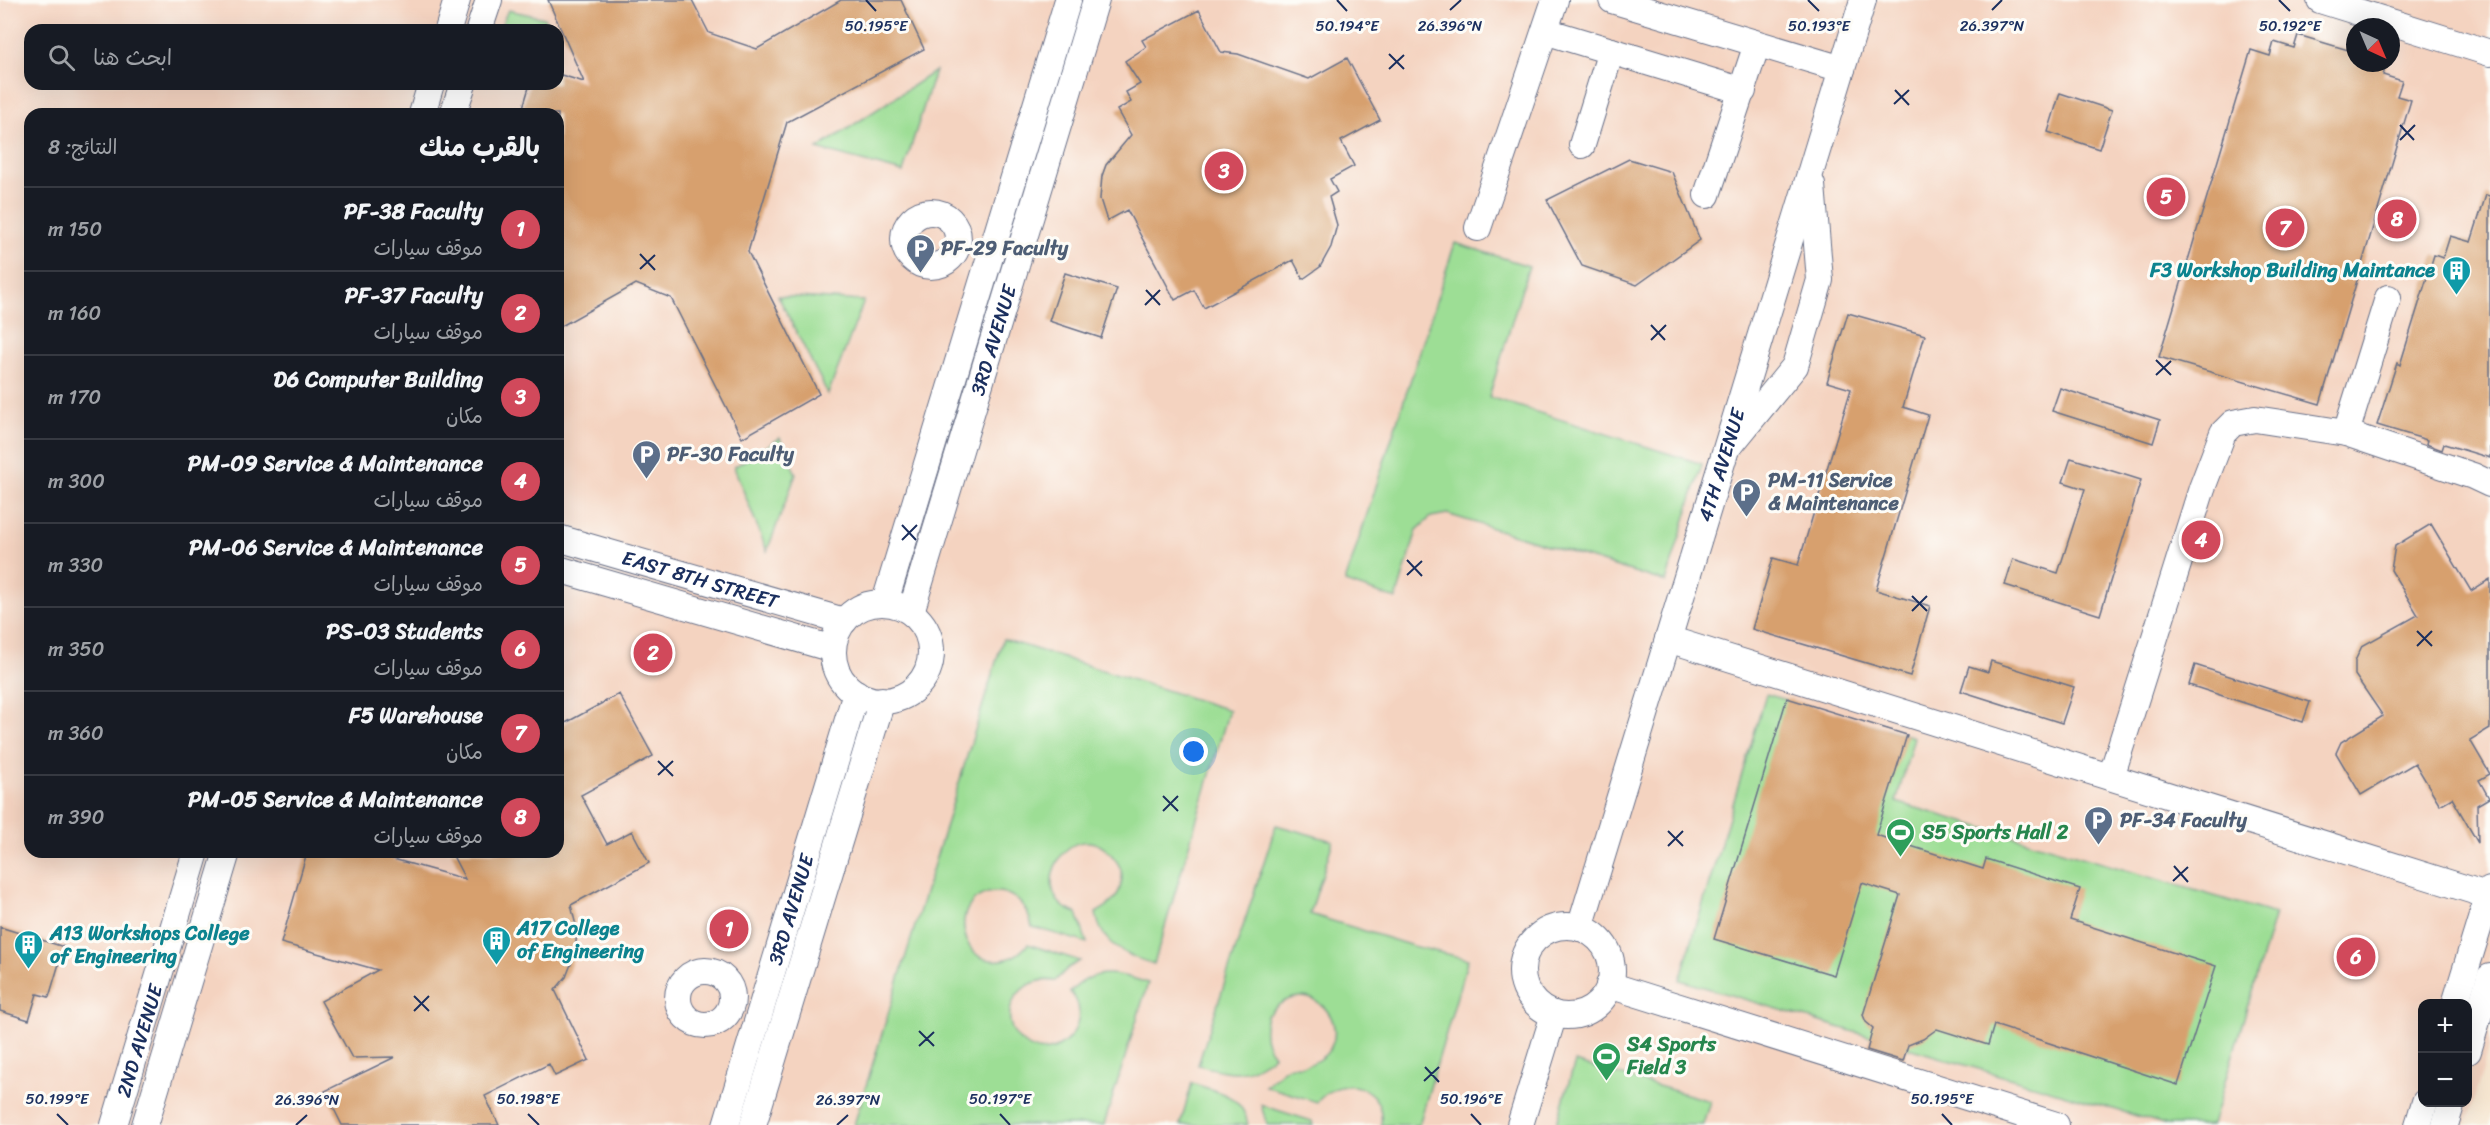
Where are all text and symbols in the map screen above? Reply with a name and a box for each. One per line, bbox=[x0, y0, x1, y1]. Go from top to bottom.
text: 50.195°E bbox=[845, 13, 909, 39]
text: 50.194°E bbox=[1316, 13, 1380, 39]
text: 26.396°N bbox=[1418, 13, 1483, 39]
text: 50.193°E bbox=[1788, 13, 1852, 39]
text: 26.397°N bbox=[1960, 13, 2025, 39]
text: 50.192°E bbox=[2259, 13, 2323, 39]
north arrow bbox=[2346, 18, 2400, 72]
search box bbox=[24, 24, 564, 90]
text: ابحث هنا bbox=[93, 38, 172, 77]
icon: search bbox=[45, 41, 78, 74]
text: بالقرب منك bbox=[419, 124, 540, 170]
text: النتائج: 8 bbox=[48, 130, 117, 165]
pin: 3 bbox=[1204, 148, 1244, 194]
pin: 5 bbox=[2146, 174, 2186, 220]
text: PF-38 Faculty bbox=[344, 192, 483, 231]
pin: 8 bbox=[2378, 196, 2416, 242]
pin: 7 bbox=[2266, 206, 2304, 250]
text: 150 m bbox=[48, 212, 102, 247]
text: 1 bbox=[516, 212, 525, 247]
text: موقف سيارات bbox=[373, 231, 483, 266]
place label: PF-29 Faculty bbox=[941, 231, 1069, 266]
parking icon: PF-29 Faculty bbox=[904, 232, 936, 274]
place label: F3 Workshop Building Maintance bbox=[2149, 253, 2435, 288]
building icon: F3 Workshop Building Maintance bbox=[2440, 254, 2472, 296]
text: PF-37 Faculty bbox=[345, 276, 483, 315]
street label: 3RD AVENUE bbox=[960, 279, 1027, 400]
text: 160 m bbox=[48, 296, 101, 331]
text: 2 bbox=[515, 296, 526, 331]
text: موقف سيارات bbox=[373, 315, 483, 350]
text: D6 Computer Building bbox=[274, 360, 483, 399]
text: 170 m bbox=[48, 380, 101, 415]
text: 3 bbox=[515, 380, 526, 415]
text: مكان bbox=[446, 399, 483, 434]
street label: 4TH AVENUE bbox=[1687, 402, 1756, 526]
place label: PF-30 Faculty bbox=[667, 437, 795, 472]
parking icon: PF-30 Faculty bbox=[630, 438, 662, 480]
text: PM-09 Service & Maintenance bbox=[188, 444, 483, 483]
place label: PM-11 Service & Maintenance bbox=[1768, 463, 1900, 521]
text: 300 m bbox=[48, 464, 105, 499]
text: 4 bbox=[514, 464, 527, 499]
parking icon: PM-11 Service & Maintenance bbox=[1731, 476, 1763, 518]
text: موقف سيارات bbox=[373, 483, 483, 518]
pin: 4 bbox=[2182, 518, 2220, 562]
text: PM-06 Service & Maintenance bbox=[189, 528, 483, 567]
street label: EAST 8TH STREET bbox=[618, 540, 784, 619]
text: 330 m bbox=[48, 548, 103, 583]
text: 5 bbox=[514, 548, 527, 583]
text: موقف سيارات bbox=[373, 567, 483, 602]
text: PS-03 Students bbox=[326, 612, 483, 651]
pin: 2 bbox=[634, 630, 672, 676]
text: 350 m bbox=[48, 632, 104, 667]
text: 6 bbox=[515, 632, 526, 667]
text: موقف سيارات bbox=[373, 651, 483, 686]
text: F5 Warehouse bbox=[349, 696, 483, 735]
text: 360 m bbox=[48, 716, 104, 751]
text: 7 bbox=[515, 716, 526, 751]
text: مكان bbox=[446, 735, 483, 770]
your location bbox=[1179, 737, 1208, 766]
text: PM-05 Service & Maintenance bbox=[188, 780, 483, 819]
text: 390 m bbox=[48, 800, 104, 835]
text: 8 bbox=[514, 800, 527, 835]
place label: PF-34 Faculty bbox=[2120, 803, 2247, 838]
parking icon: PF-34 Faculty bbox=[2083, 804, 2115, 846]
place label: S5 Sports Hall 2 bbox=[1921, 815, 2069, 850]
sports icon: S5 Sports Hall 2 bbox=[1885, 816, 1917, 858]
text: موقف سيارات bbox=[373, 819, 483, 854]
street label: 3RD AVENUE bbox=[758, 848, 825, 969]
pin: 1 bbox=[710, 906, 748, 952]
place label: A17 College of Engineering bbox=[516, 911, 644, 969]
place label: A13 Workshops College of Engineering bbox=[49, 916, 250, 974]
building icon: A17 College of Engineering bbox=[480, 924, 512, 966]
building icon: A13 Workshops College of Engineering bbox=[13, 928, 45, 970]
pin: 6 bbox=[2336, 934, 2376, 980]
street label: 2ND AVENUE bbox=[106, 978, 173, 1101]
map controls bbox=[2418, 999, 2472, 1107]
button: + bbox=[2418, 999, 2472, 1053]
place label: S4 Sports Field 3 bbox=[1626, 1027, 1717, 1085]
sports icon: S4 Sports Field 3 bbox=[1590, 1040, 1622, 1082]
button: − bbox=[2418, 1053, 2472, 1107]
text: 50.199°E bbox=[26, 1086, 90, 1112]
text: 50.198°E bbox=[497, 1086, 561, 1112]
text: 50.197°E bbox=[969, 1086, 1033, 1112]
text: 50.196°E bbox=[1440, 1086, 1504, 1112]
text: 50.195°E bbox=[1911, 1086, 1975, 1112]
text: 26.396°N bbox=[275, 1087, 340, 1113]
text: 26.397°N bbox=[816, 1087, 881, 1113]

